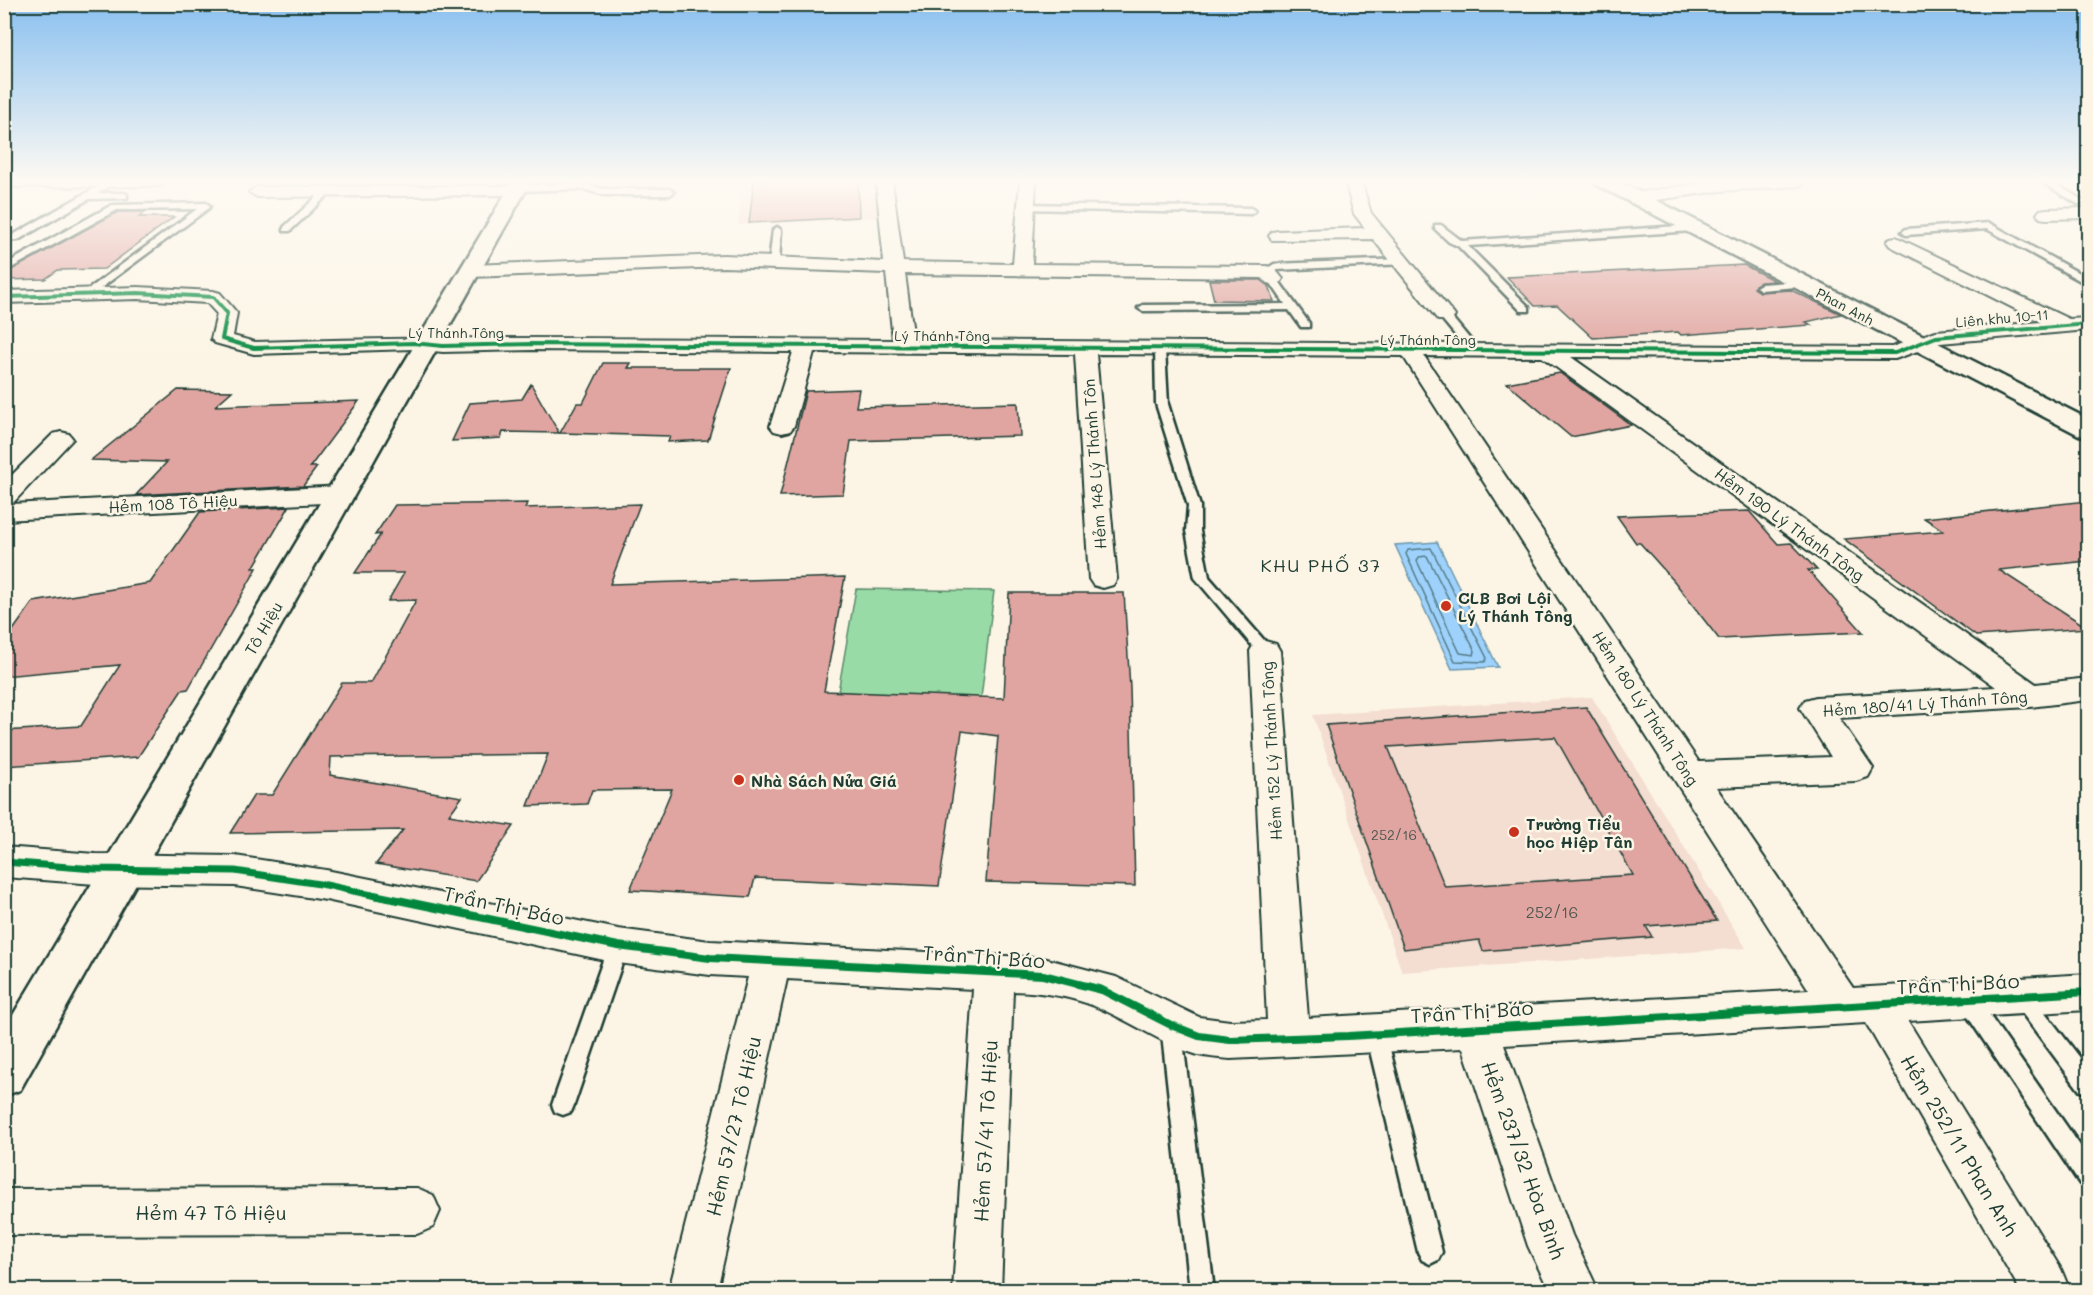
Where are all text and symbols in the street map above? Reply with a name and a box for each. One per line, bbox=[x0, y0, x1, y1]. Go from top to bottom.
street label: Phan Anh bbox=[1813, 283, 1877, 329]
street label: Liên khu 10-11 bbox=[1955, 304, 2049, 332]
street label: Lý Thánh Tông bbox=[408, 323, 504, 342]
street label: Lý Thánh Tông bbox=[894, 326, 990, 345]
street label: Lý Thánh Tông bbox=[1380, 330, 1476, 349]
street label: Hẻm 148 Lý Thánh Tôn bbox=[1078, 378, 1110, 550]
street label: Hẻm 190 Lý Thánh Tông bbox=[1711, 463, 1869, 585]
street label: Hẻm 108 Tô Hiệu bbox=[108, 489, 238, 517]
district label: KHU PHỐ 37 bbox=[1261, 553, 1381, 577]
place label: CLB Bơi Lội Lý Thánh Tông bbox=[1458, 587, 1572, 626]
street label: Tô Hiệu bbox=[239, 597, 287, 659]
marker: CLB Bơi Lội Lý Thánh Tông bbox=[1439, 599, 1453, 613]
street label: Hẻm 180 Lý Thánh Tông bbox=[1588, 627, 1704, 789]
street label: Hẻm 152 Lý Thánh Tông bbox=[1256, 661, 1286, 841]
street label: Hẻm 180/41 Lý Thánh Tông bbox=[1822, 685, 2028, 721]
place label: Nhà Sách Nửa Giá bbox=[751, 770, 897, 791]
marker: Nhà Sách Nửa Giá bbox=[732, 773, 746, 787]
place label: Trường Tiểu học Hiệp Tân bbox=[1526, 813, 1632, 852]
house number: 252/16 bbox=[1371, 825, 1417, 844]
marker: Trường Tiểu học Hiệp Tân bbox=[1507, 825, 1521, 839]
street label: Trần Thị Báo bbox=[441, 880, 567, 931]
house number: 252/16 bbox=[1526, 901, 1578, 922]
street label: Trần Thị Báo bbox=[922, 939, 1046, 973]
street label: Trần Thị Báo bbox=[1896, 967, 2020, 999]
street label: Trần Thị Báo bbox=[1410, 994, 1534, 1028]
street label: Hẻm 57/27 Tô Hiệu bbox=[700, 1033, 766, 1219]
street label: Hẻm 57/41 Tô Hiệu bbox=[967, 1039, 1003, 1223]
street label: Hẻm 252/11 Phan Anh bbox=[1895, 1049, 2025, 1241]
street label: Hẻm 237/32 Hòa Bình bbox=[1476, 1057, 1572, 1263]
street label: Hẻm 47 Tô Hiệu bbox=[135, 1199, 287, 1225]

